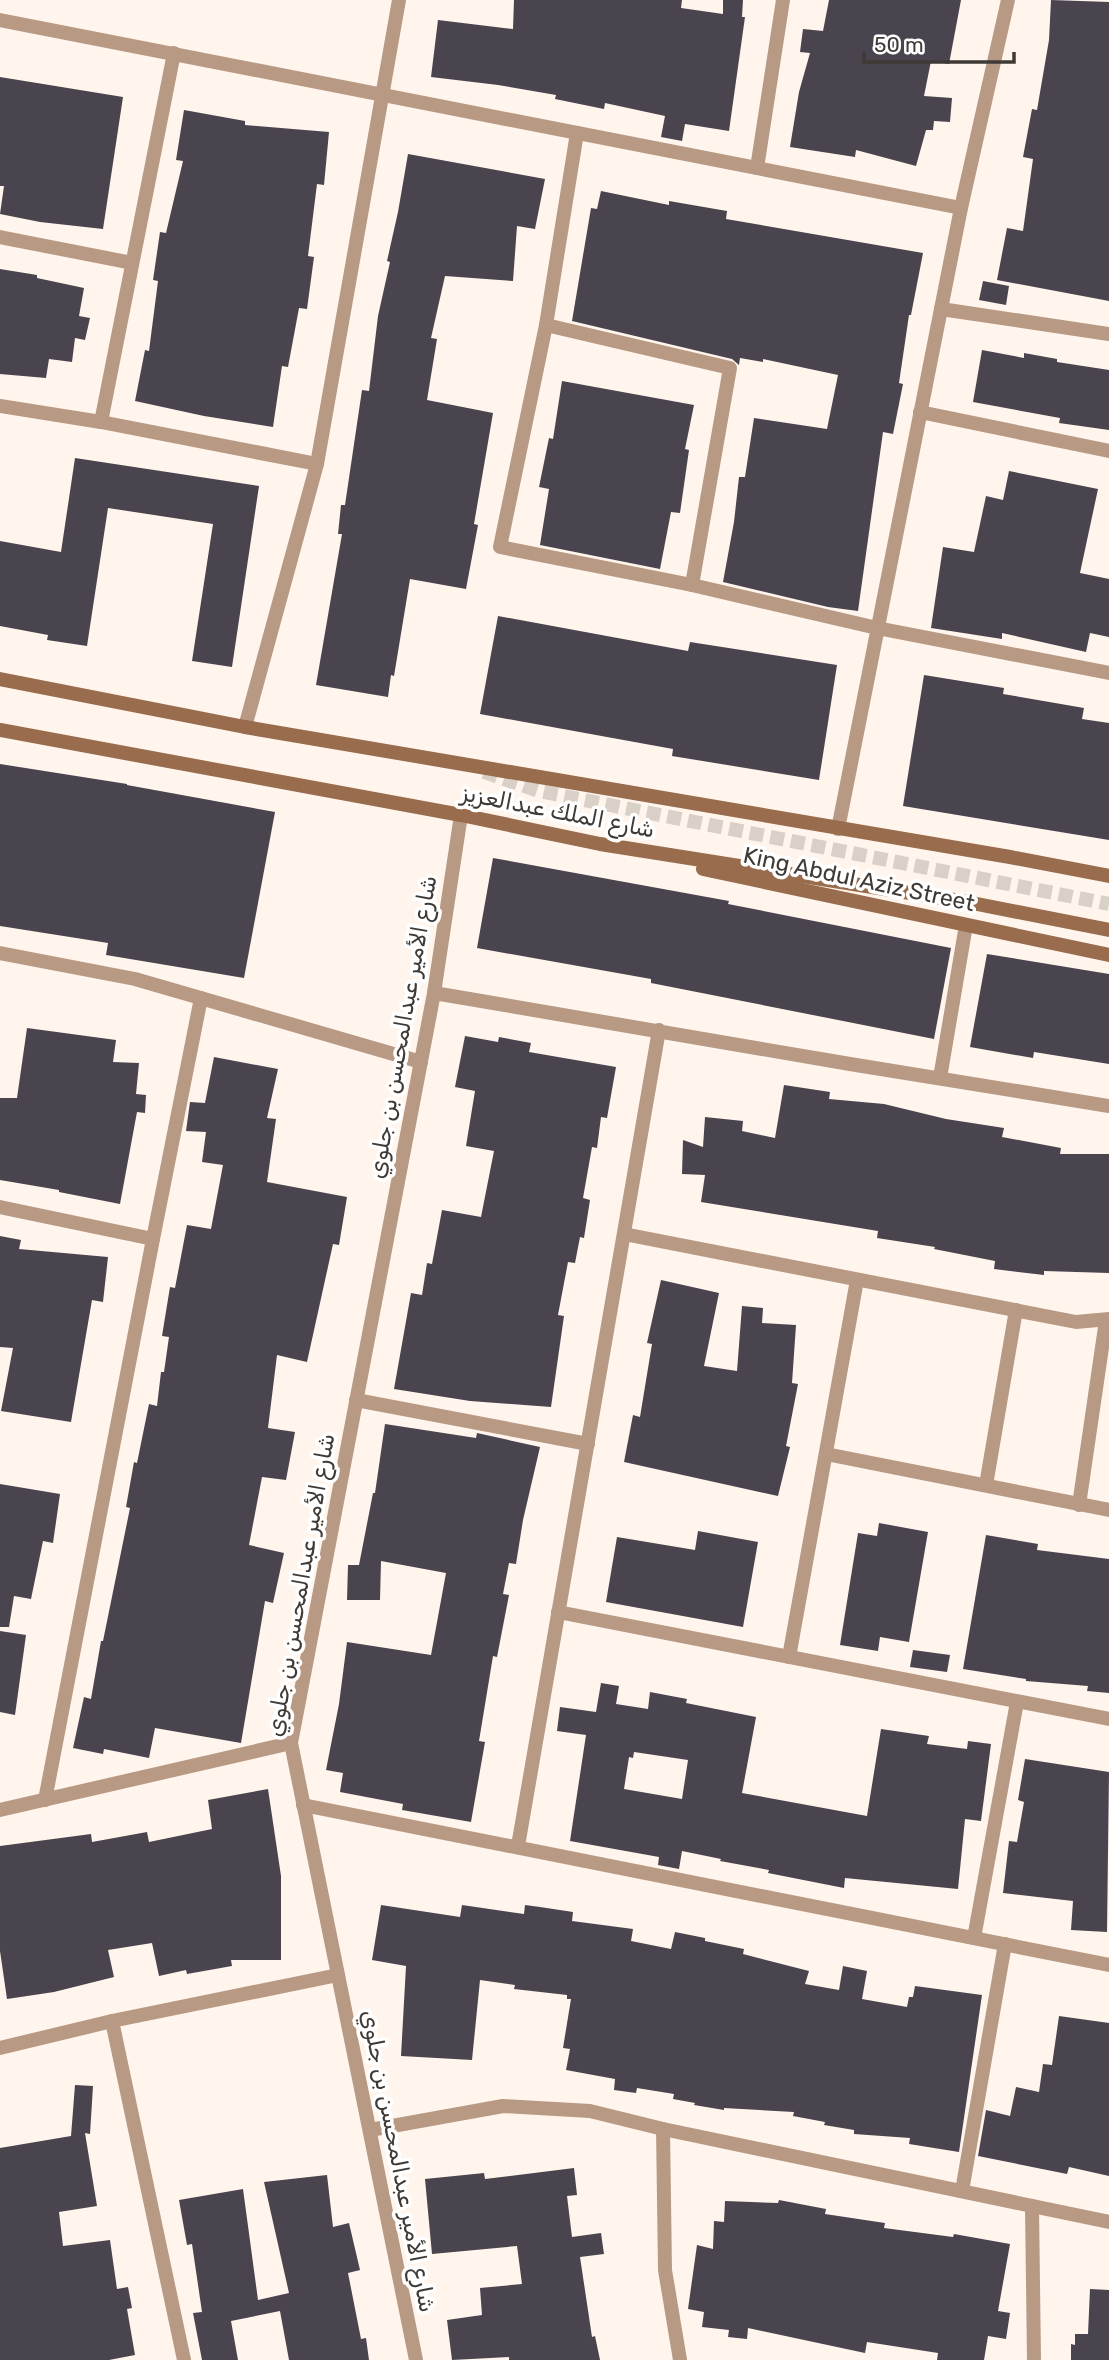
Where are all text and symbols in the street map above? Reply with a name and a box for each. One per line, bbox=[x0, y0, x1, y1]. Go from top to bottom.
scale bar bbox=[864, 21, 1014, 65]
text: 50 m bbox=[874, 32, 924, 57]
street label: شارع الملك عبدالعزيز bbox=[456, 778, 657, 845]
street label: King Abdul Aziz Street bbox=[741, 841, 977, 917]
street label: شارع الأمير عبدالمحسن بن جلوي bbox=[362, 873, 445, 1181]
street label: شارع الأمير عبدالمحسن بن جلوي bbox=[260, 1431, 343, 1739]
street label: شارع الأمير عبدالمحسن بن جلوي bbox=[353, 2007, 442, 2315]

